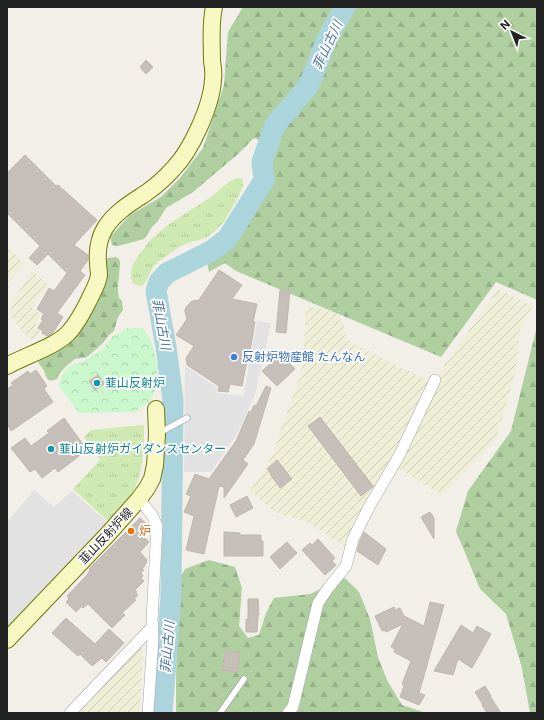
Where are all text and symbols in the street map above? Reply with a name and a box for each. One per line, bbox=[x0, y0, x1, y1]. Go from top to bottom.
north arrow bbox=[492, 12, 532, 52]
water label: 菲山古川 bbox=[309, 16, 346, 72]
text: N bbox=[497, 17, 513, 33]
water label: 菲山古川 bbox=[149, 297, 175, 353]
place label: 反射炉物産館 たんなん bbox=[242, 349, 365, 364]
marker: 反射炉物産館 たんなん bbox=[229, 352, 239, 362]
place label: 韮山反射炉 bbox=[105, 375, 165, 390]
marker: 韮山反射炉 bbox=[92, 378, 102, 388]
place label: 韮山反射炉ガイダンスセンター bbox=[59, 441, 226, 456]
marker: 韮山反射炉ガイダンスセンター bbox=[46, 444, 56, 454]
street label: 韮山反射炉線 bbox=[76, 504, 136, 567]
place label: 炉 bbox=[139, 523, 151, 538]
marker: 炉 bbox=[126, 526, 136, 536]
water label: 菲山古川 bbox=[157, 618, 177, 674]

